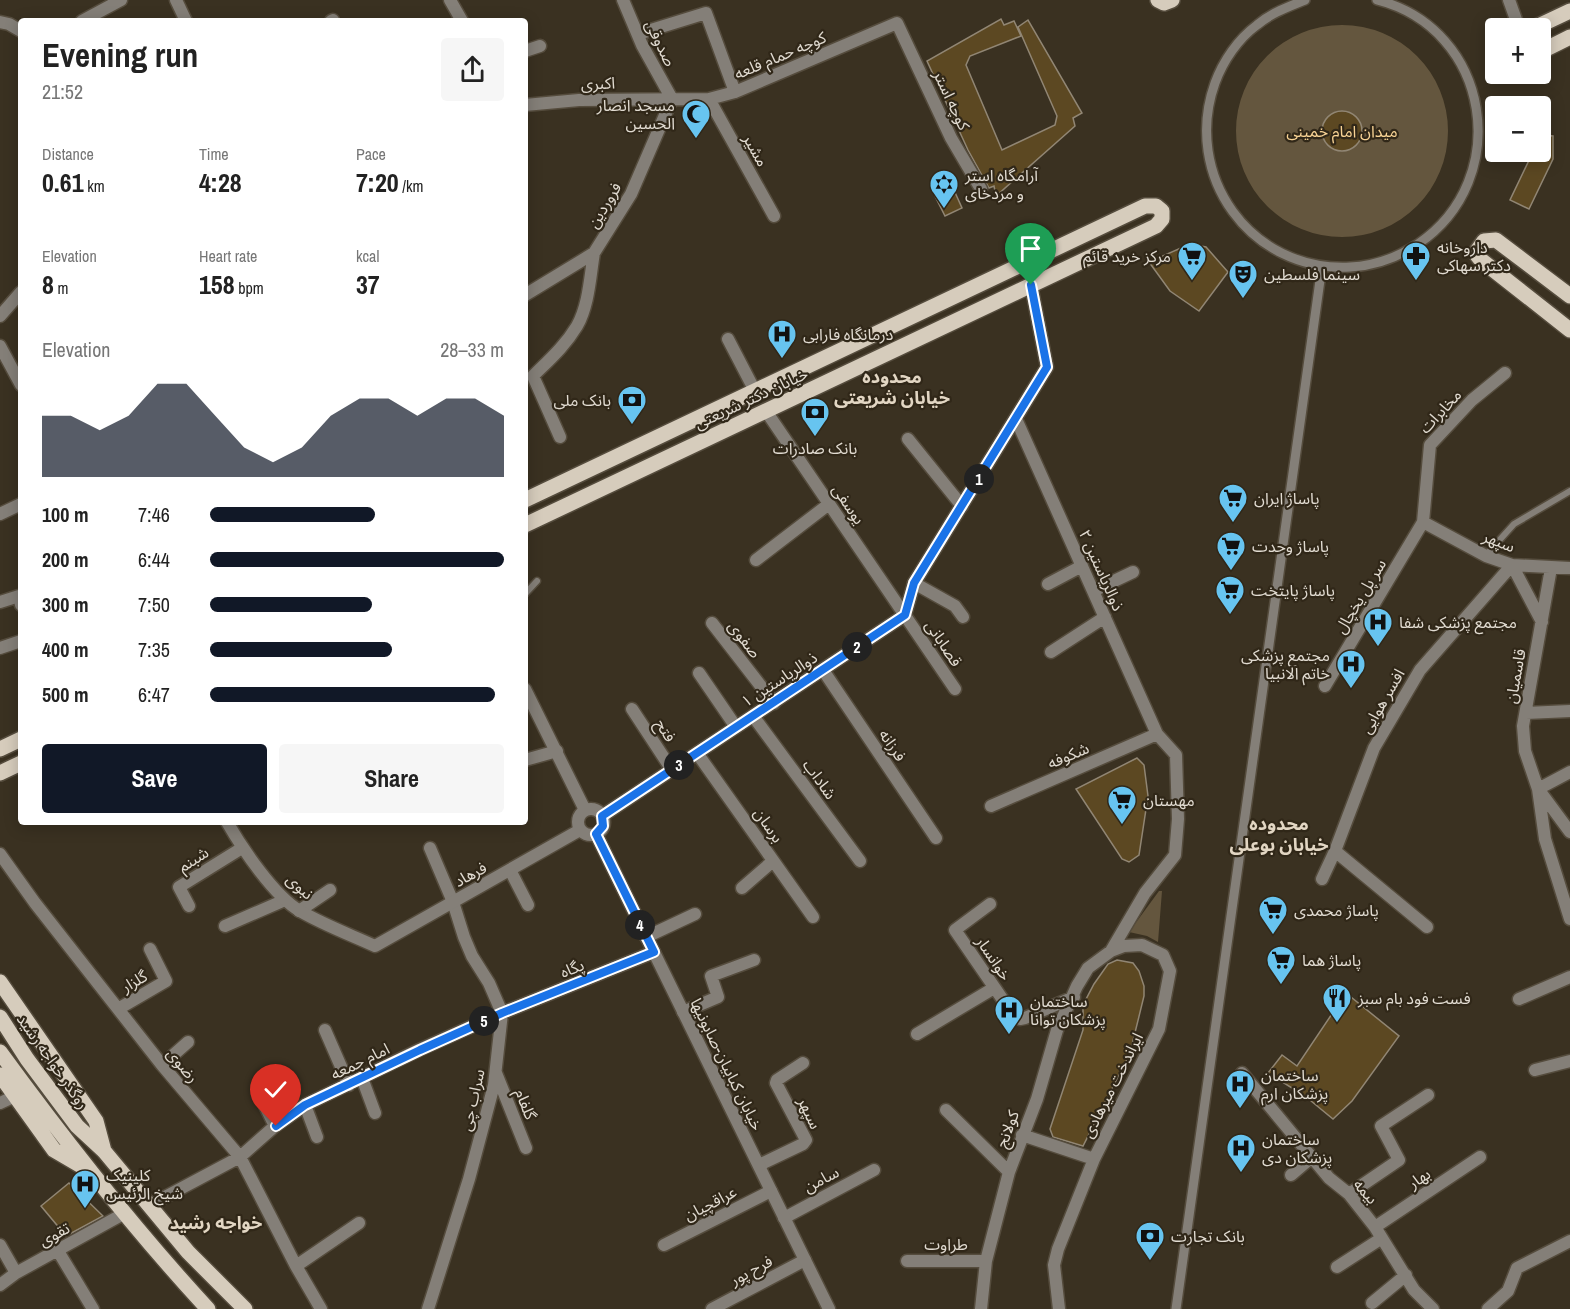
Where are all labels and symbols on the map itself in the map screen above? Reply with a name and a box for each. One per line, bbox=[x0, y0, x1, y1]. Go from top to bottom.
street label: صدوقی bbox=[640, 16, 682, 70]
street label: کوچه حمام قلعه bbox=[731, 26, 830, 86]
street label: کوچه استر bbox=[928, 66, 976, 134]
street label: اکبری bbox=[580, 71, 616, 95]
place label: مسجد انصار الحسین bbox=[596, 94, 675, 134]
mosque icon: مسجد انصار الحسین bbox=[680, 98, 712, 140]
park label: میدان امام خمینی bbox=[1286, 120, 1398, 144]
street label: مشیر bbox=[738, 129, 774, 170]
place label: آرامگاه استر و مردخای bbox=[964, 164, 1039, 204]
synagogue icon: آرامگاه استر و مردخای bbox=[928, 168, 960, 210]
street label: فروردین bbox=[582, 178, 626, 232]
pin bbox=[1005, 223, 1056, 285]
place label: داروخانه دکتر سهاکی bbox=[1437, 236, 1511, 276]
supermarket icon: مرکز خرید قائم bbox=[1176, 240, 1208, 282]
pharmacy icon: داروخانه دکتر سهاکی bbox=[1400, 240, 1432, 282]
place label: مرکز خرید قائم bbox=[1083, 245, 1171, 269]
theatre icon: سینما فلسطین bbox=[1227, 258, 1259, 300]
place label: سینما فلسطین bbox=[1264, 263, 1360, 285]
hospital icon: درمانگاه فارابی bbox=[766, 318, 798, 360]
place label: درمانگاه فارابی bbox=[803, 323, 893, 345]
street label: خیابان دکتر شریعتی bbox=[691, 362, 811, 434]
district label: محدوده خیابان شریعتی bbox=[834, 364, 950, 410]
bank icon: بانک ملی bbox=[616, 384, 648, 426]
street label: مخابرات bbox=[1414, 384, 1466, 438]
place label: بانک ملی bbox=[554, 389, 611, 411]
bank icon: بانک صادرات bbox=[799, 396, 831, 438]
place label: بانک صادرات bbox=[773, 437, 857, 459]
pin: 1 bbox=[964, 464, 994, 494]
street label: یوسفی bbox=[827, 479, 871, 529]
supermarket icon: پاساژ ایران bbox=[1217, 482, 1249, 524]
place label: پاساژ ایران bbox=[1254, 487, 1319, 509]
street label: سپهر bbox=[1479, 524, 1518, 557]
street label: ذوالریاستین ۲ bbox=[1074, 526, 1130, 614]
supermarket icon: پاساژ وحدت bbox=[1215, 530, 1247, 572]
place label: پاساژ وحدت bbox=[1252, 535, 1329, 557]
street label: سر پل یخچال bbox=[1329, 555, 1391, 638]
supermarket icon: پاساژ پایتخت bbox=[1214, 574, 1246, 616]
place label: پاساژ پایتخت bbox=[1251, 579, 1335, 601]
hospital icon: مجتمع پزشکی شفا bbox=[1362, 606, 1394, 648]
place label: مجتمع پزشکی شفا bbox=[1399, 611, 1517, 635]
street label: قصابانی bbox=[920, 615, 968, 671]
street label: صفوی bbox=[723, 616, 767, 662]
pin: 2 bbox=[842, 632, 872, 662]
place label: مجتمع پزشکی خاتم الانبیا bbox=[1241, 644, 1330, 686]
street label: ذوالریاستین ۱ bbox=[737, 646, 821, 712]
street label: قاسمیان bbox=[1499, 647, 1531, 705]
hospital icon: مجتمع پزشکی خاتم الانبیا bbox=[1335, 648, 1367, 690]
street label: افسر هوایی bbox=[1355, 664, 1409, 738]
street label: فتح bbox=[649, 714, 682, 747]
street label: فرزانه bbox=[874, 724, 912, 766]
street label: شکوفه bbox=[1044, 736, 1092, 774]
pin: 3 bbox=[664, 750, 694, 780]
street label: شاداب bbox=[798, 755, 842, 803]
supermarket icon: مهستان bbox=[1106, 784, 1138, 826]
place label: مهستان bbox=[1143, 789, 1195, 811]
street label: برسان bbox=[749, 803, 789, 847]
district label: محدوده خیابان بوعلی bbox=[1229, 811, 1329, 857]
street label: شبنم bbox=[173, 841, 214, 879]
street label: فرهاد bbox=[450, 856, 490, 892]
street label: نبوی bbox=[282, 868, 318, 904]
supermarket icon: پاساژ محمدی bbox=[1257, 894, 1289, 936]
place label: پاساژ محمدی bbox=[1294, 899, 1379, 921]
pin: 4 bbox=[625, 910, 655, 940]
street label: خوانسار bbox=[971, 931, 1017, 985]
supermarket icon: پاساژ هما bbox=[1265, 944, 1297, 986]
place label: پاساژ هما bbox=[1302, 949, 1361, 971]
street label: پگاه bbox=[557, 953, 587, 983]
street label: گلزار bbox=[116, 965, 152, 998]
restaurant icon: فست فود بام سبز bbox=[1321, 982, 1353, 1024]
place label: فست فود بام سبز bbox=[1357, 987, 1471, 1011]
place label: ساختمان پزشکان توانا bbox=[1030, 990, 1106, 1030]
street label: خیابان کبابیان-صابونیها bbox=[685, 994, 769, 1134]
hospital icon: ساختمان پزشکان توانا bbox=[993, 994, 1025, 1036]
pin: 5 bbox=[469, 1006, 499, 1036]
street label: روگذر خواجه رشید bbox=[12, 1009, 94, 1113]
street label: ایراندخت میرهادی bbox=[1076, 1029, 1148, 1141]
street label: امام جمعه bbox=[327, 1037, 394, 1087]
street label: رضوی bbox=[162, 1043, 204, 1087]
pin bbox=[250, 1064, 301, 1126]
place label: ساختمان پزشکان ارم bbox=[1261, 1064, 1328, 1106]
street label: سراب چی bbox=[454, 1067, 490, 1133]
hospital icon: ساختمان پزشکان ارم bbox=[1224, 1068, 1256, 1110]
street label: گلفام bbox=[508, 1085, 542, 1124]
street label: سپهر bbox=[793, 1093, 827, 1133]
street label: کولانج bbox=[990, 1107, 1026, 1151]
place label: ساختمان پزشکان دی bbox=[1262, 1128, 1332, 1168]
hospital icon: ساختمان پزشکان دی bbox=[1225, 1132, 1257, 1174]
street label: سامن bbox=[799, 1161, 843, 1197]
street label: بهار bbox=[1403, 1162, 1435, 1194]
place label: کلینیک شیخ الرئیس bbox=[106, 1164, 183, 1206]
hospital icon: کلینیک شیخ الرئیس bbox=[69, 1168, 101, 1210]
street label: بیمه bbox=[1349, 1173, 1383, 1209]
street label: عراقچیان bbox=[680, 1180, 740, 1226]
district label: خواجه رشید bbox=[170, 1210, 262, 1235]
street label: تقوی bbox=[34, 1216, 74, 1251]
bank icon: بانک تجارت bbox=[1134, 1220, 1166, 1262]
place label: بانک تجارت bbox=[1171, 1225, 1245, 1247]
street label: طراوت bbox=[924, 1233, 968, 1255]
street label: فرح پور bbox=[725, 1250, 777, 1293]

